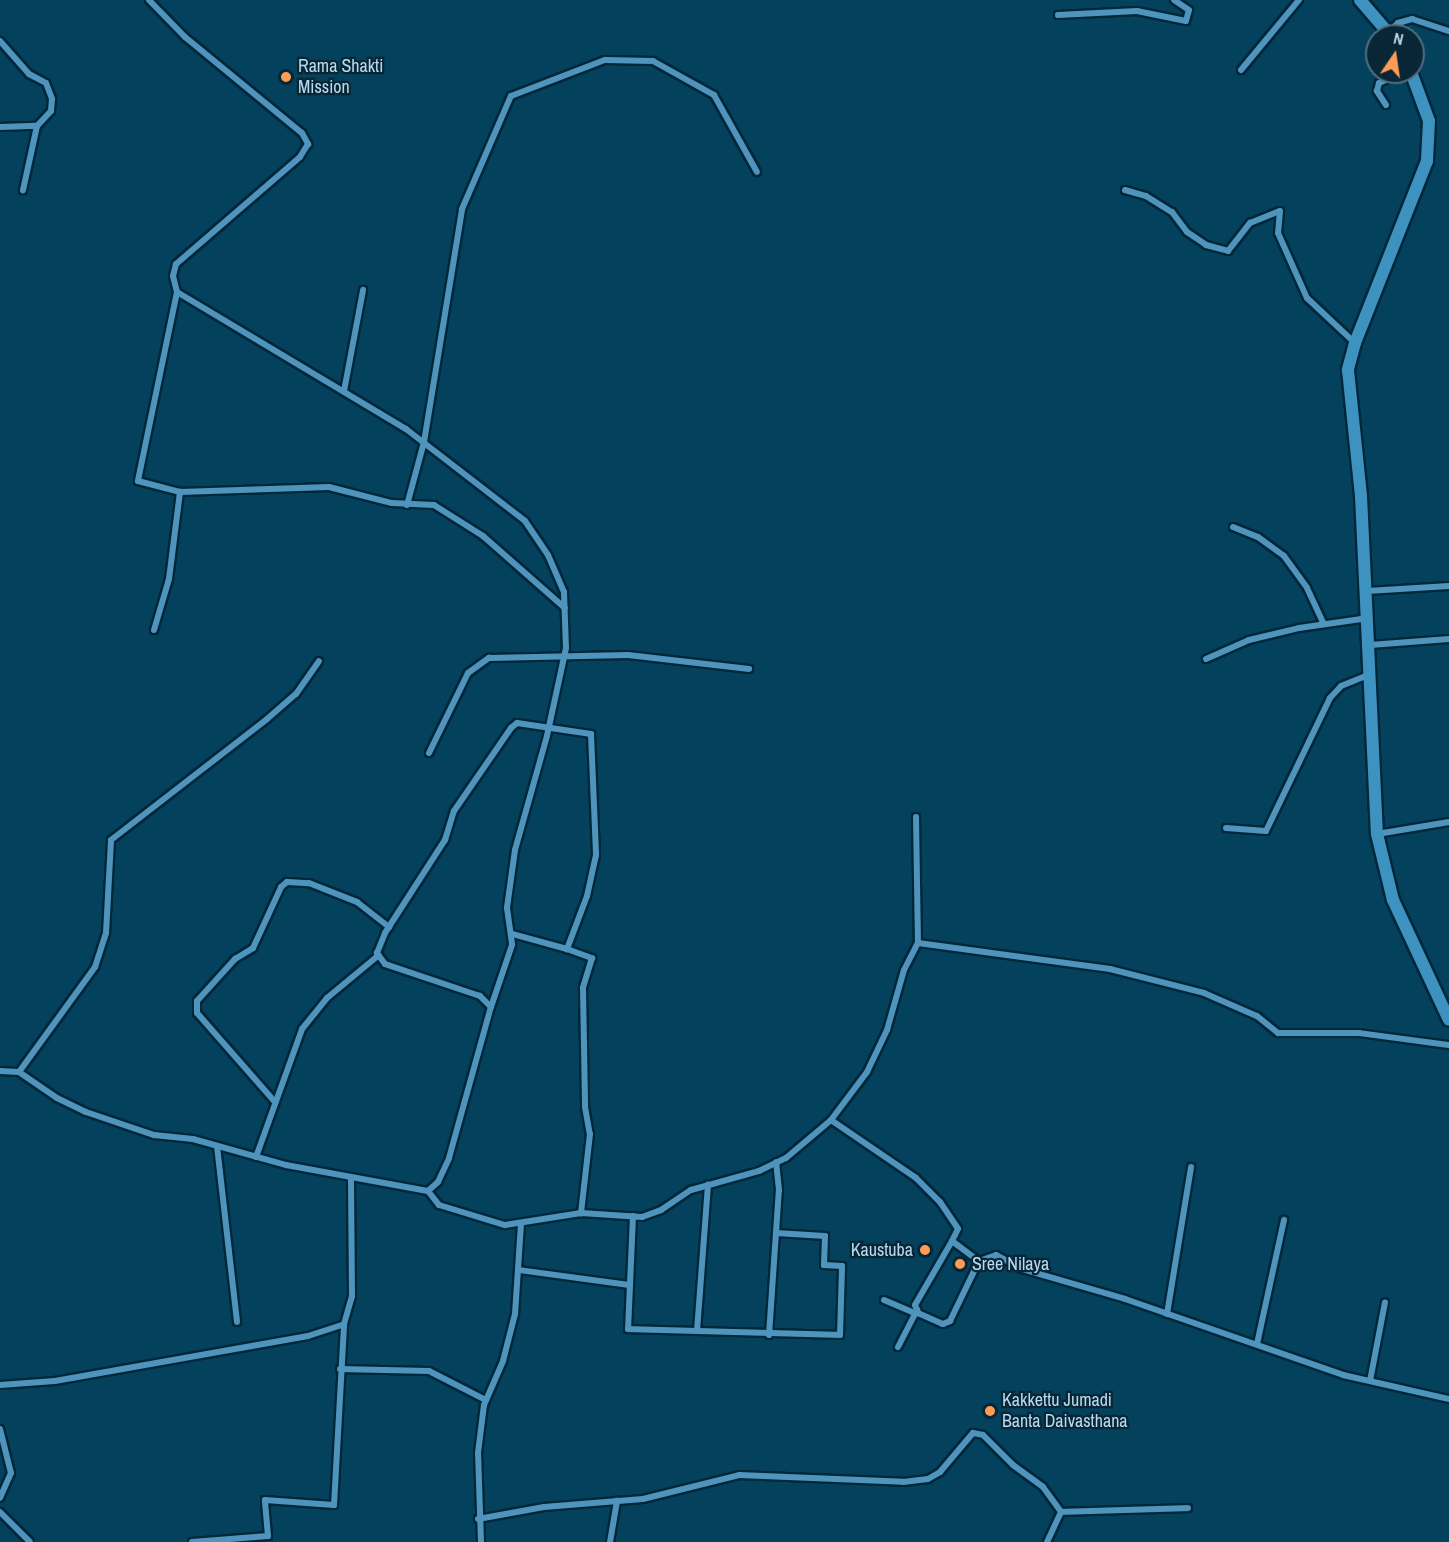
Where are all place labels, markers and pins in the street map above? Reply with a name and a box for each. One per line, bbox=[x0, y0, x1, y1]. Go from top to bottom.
place label: Rama Shakti Mission bbox=[298, 56, 383, 98]
marker: Rama Shakti Mission bbox=[279, 70, 293, 84]
place label: Kaustuba bbox=[851, 1239, 913, 1261]
marker: Kaustuba bbox=[918, 1243, 932, 1257]
place label: Sree Nilaya bbox=[972, 1253, 1049, 1275]
marker: Sree Nilaya bbox=[953, 1257, 967, 1271]
place label: Kakkettu Jumadi Banta Daivasthana bbox=[1002, 1390, 1128, 1432]
marker: Kakkettu Jumadi Banta Daivasthana bbox=[983, 1404, 997, 1418]

